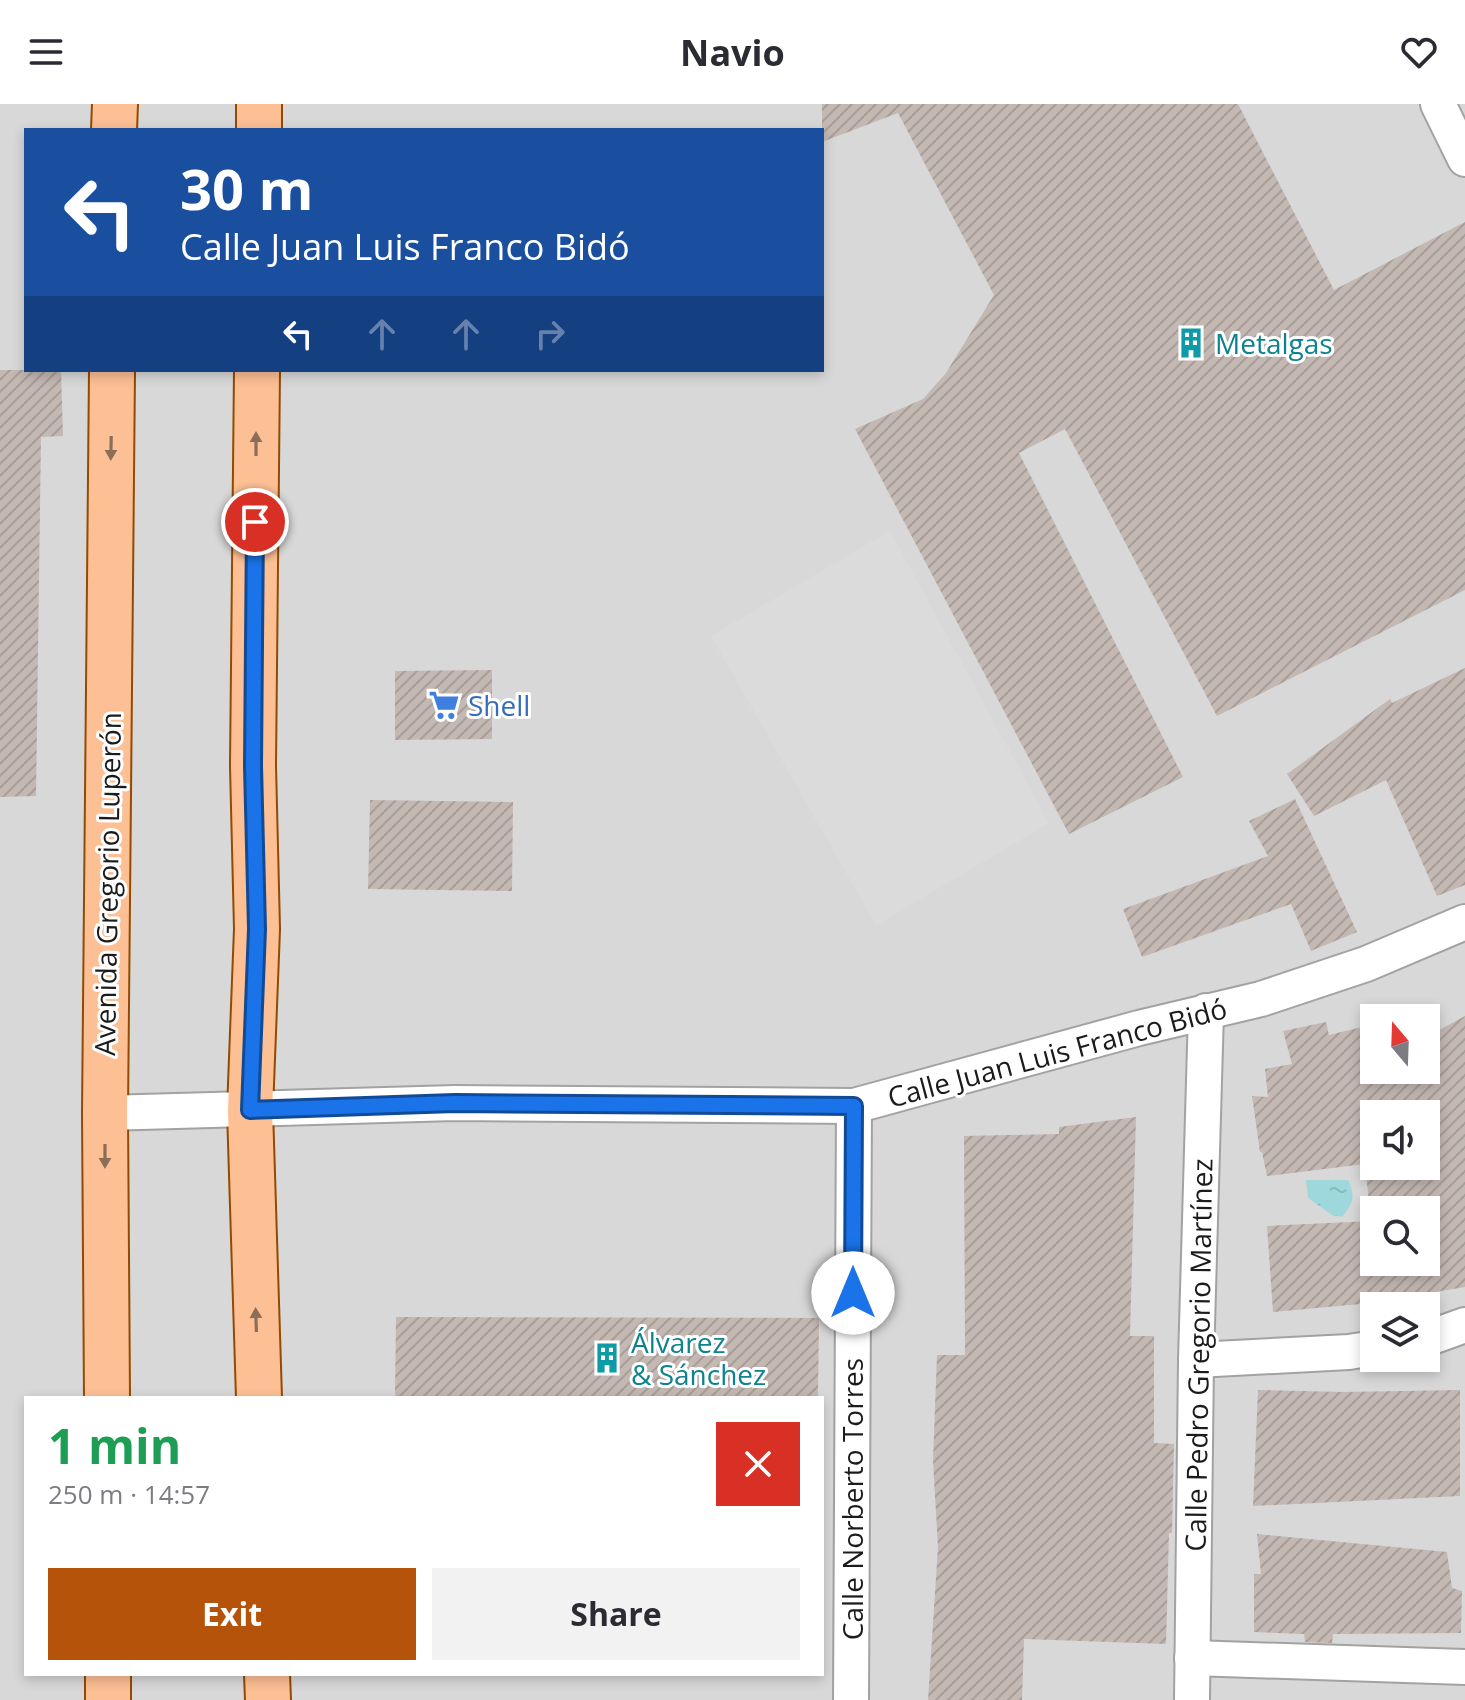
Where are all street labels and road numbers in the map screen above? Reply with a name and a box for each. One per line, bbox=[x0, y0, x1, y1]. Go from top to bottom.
street label: Avenida Gregorio Luperón bbox=[85, 712, 129, 1056]
street label: Calle Juan Luis Franco Bidó bbox=[883, 988, 1231, 1116]
street label: Calle Pedro Gregorio Martínez bbox=[1176, 1158, 1220, 1552]
street label: Calle Norberto Torres bbox=[833, 1358, 871, 1640]

